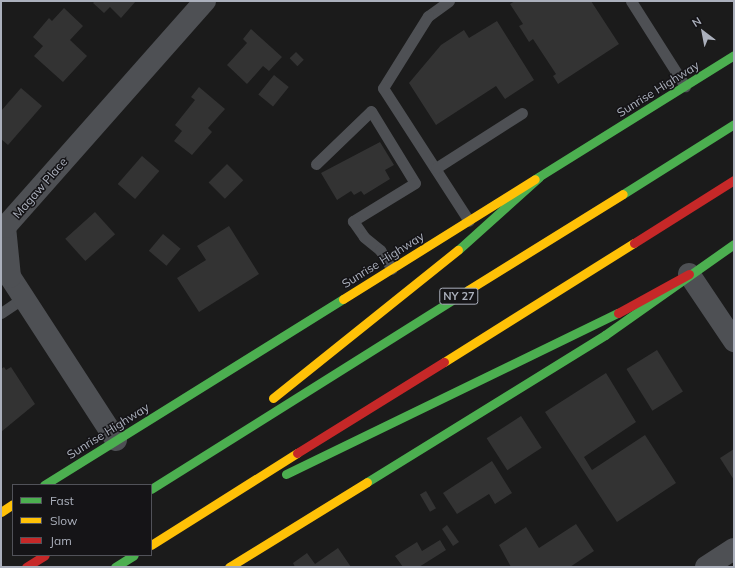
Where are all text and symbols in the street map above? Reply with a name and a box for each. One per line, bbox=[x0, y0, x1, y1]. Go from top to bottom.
north arrow bbox=[683, 12, 723, 52]
text: N bbox=[689, 14, 704, 30]
street label: Sunrise Highway bbox=[614, 58, 702, 120]
street label: Magaw Place bbox=[10, 155, 70, 221]
street label: Sunrise Highway bbox=[339, 229, 427, 291]
road number: NY 27 bbox=[439, 287, 479, 305]
street label: Sunrise Highway bbox=[64, 400, 152, 462]
legend bbox=[12, 484, 152, 556]
text: Fast bbox=[50, 493, 74, 508]
text: Slow bbox=[50, 513, 78, 528]
text: Jam bbox=[50, 533, 72, 548]

